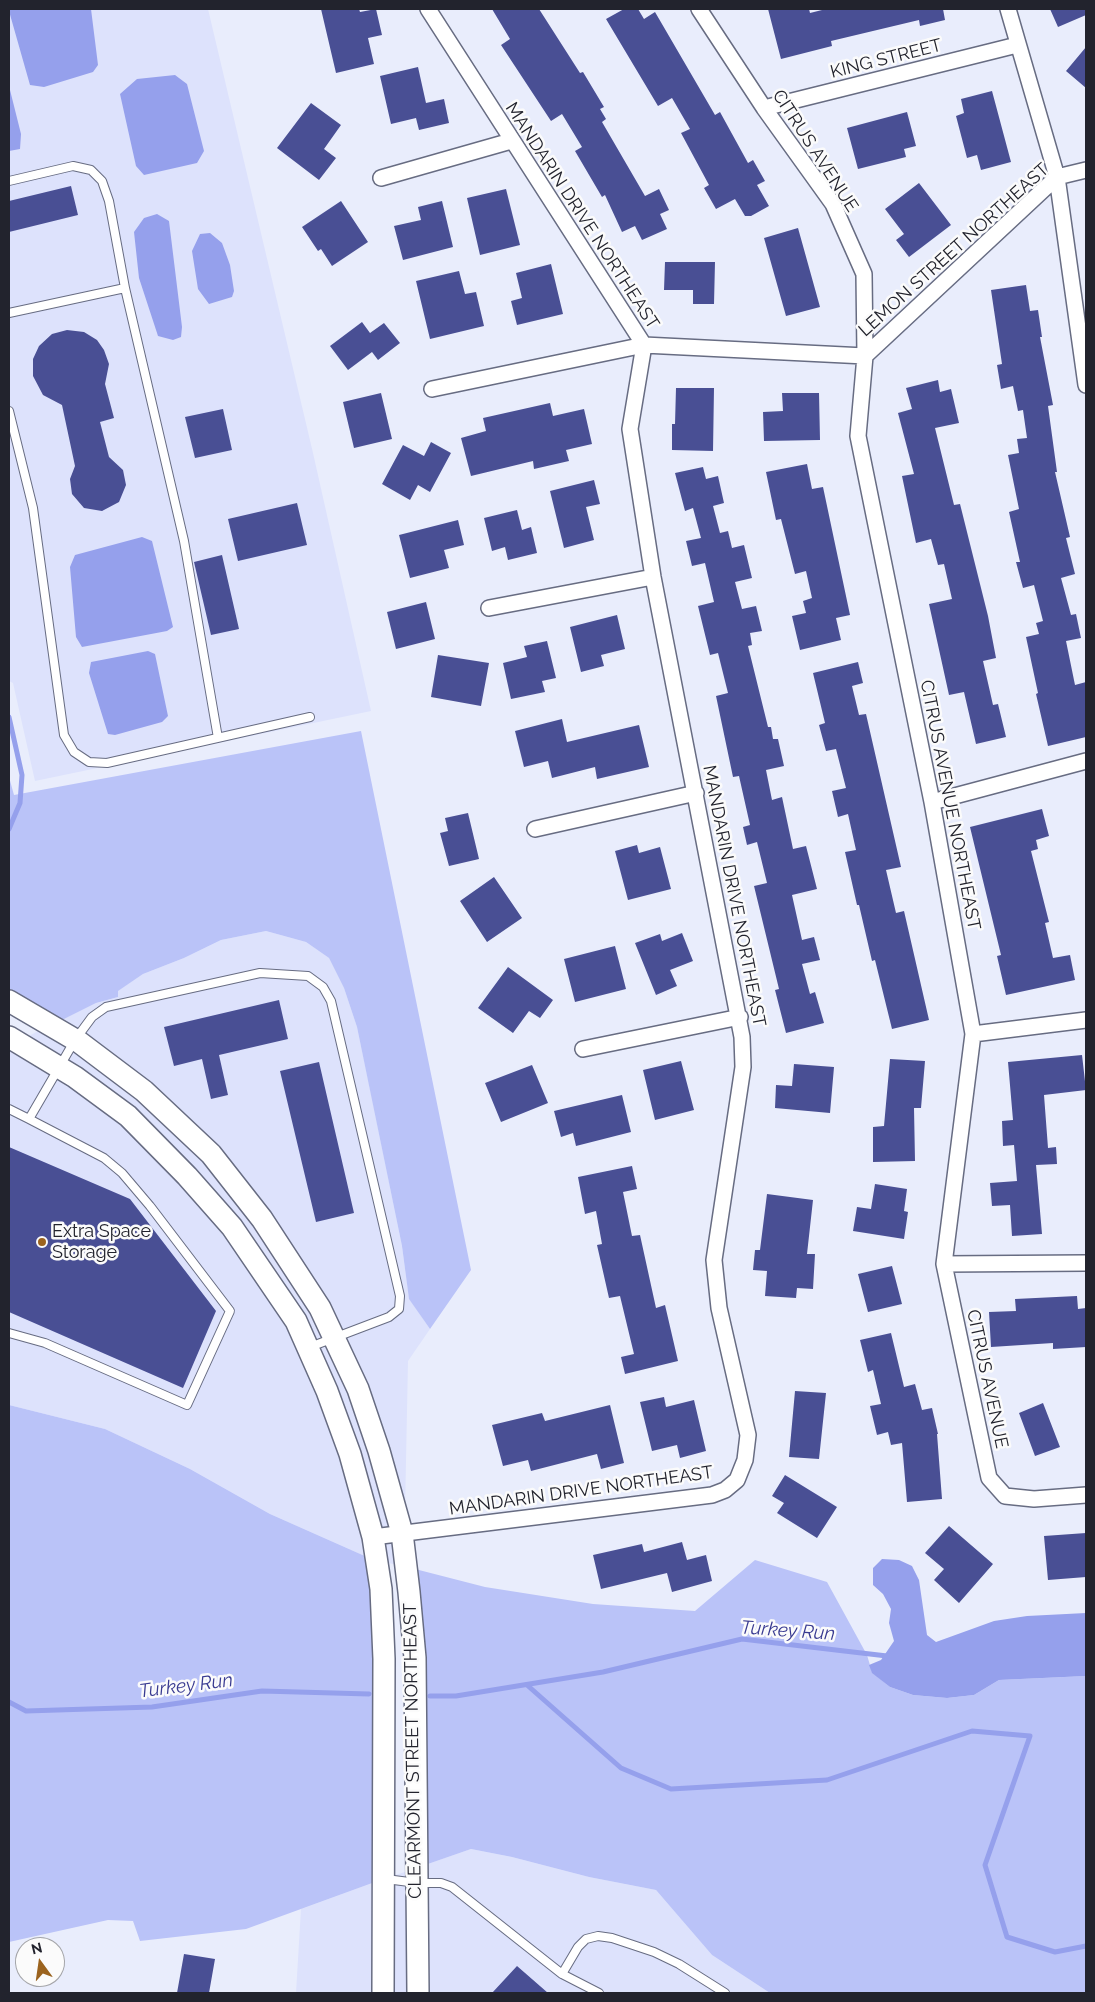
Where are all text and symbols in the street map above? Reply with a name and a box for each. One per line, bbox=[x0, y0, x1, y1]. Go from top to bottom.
street label: KING STREET bbox=[828, 35, 944, 83]
street label: CITRUS AVENUE bbox=[767, 86, 863, 216]
street label: MANDARIN DRIVE NORTHEAST bbox=[500, 99, 664, 333]
street label: LEMON STREET NORTHEAST bbox=[854, 159, 1054, 341]
street label: CITRUS AVENUE NORTHEAST bbox=[915, 678, 985, 932]
street label: MANDARIN DRIVE NORTHEAST bbox=[698, 763, 770, 1029]
place label: Extra Space Storage bbox=[52, 1221, 151, 1264]
marker: Extra Space Storage bbox=[36, 1236, 48, 1248]
street label: CITRUS AVENUE bbox=[962, 1308, 1012, 1450]
street label: MANDARIN DRIVE NORTHEAST bbox=[448, 1462, 714, 1520]
street label: CLEARMONT STREET NORTHEAST bbox=[400, 1603, 426, 1899]
water label: Turkey Run bbox=[740, 1616, 836, 1646]
water label: Turkey Run bbox=[138, 1669, 234, 1703]
north arrow bbox=[15, 1937, 65, 1987]
text: N bbox=[29, 1939, 44, 1957]

